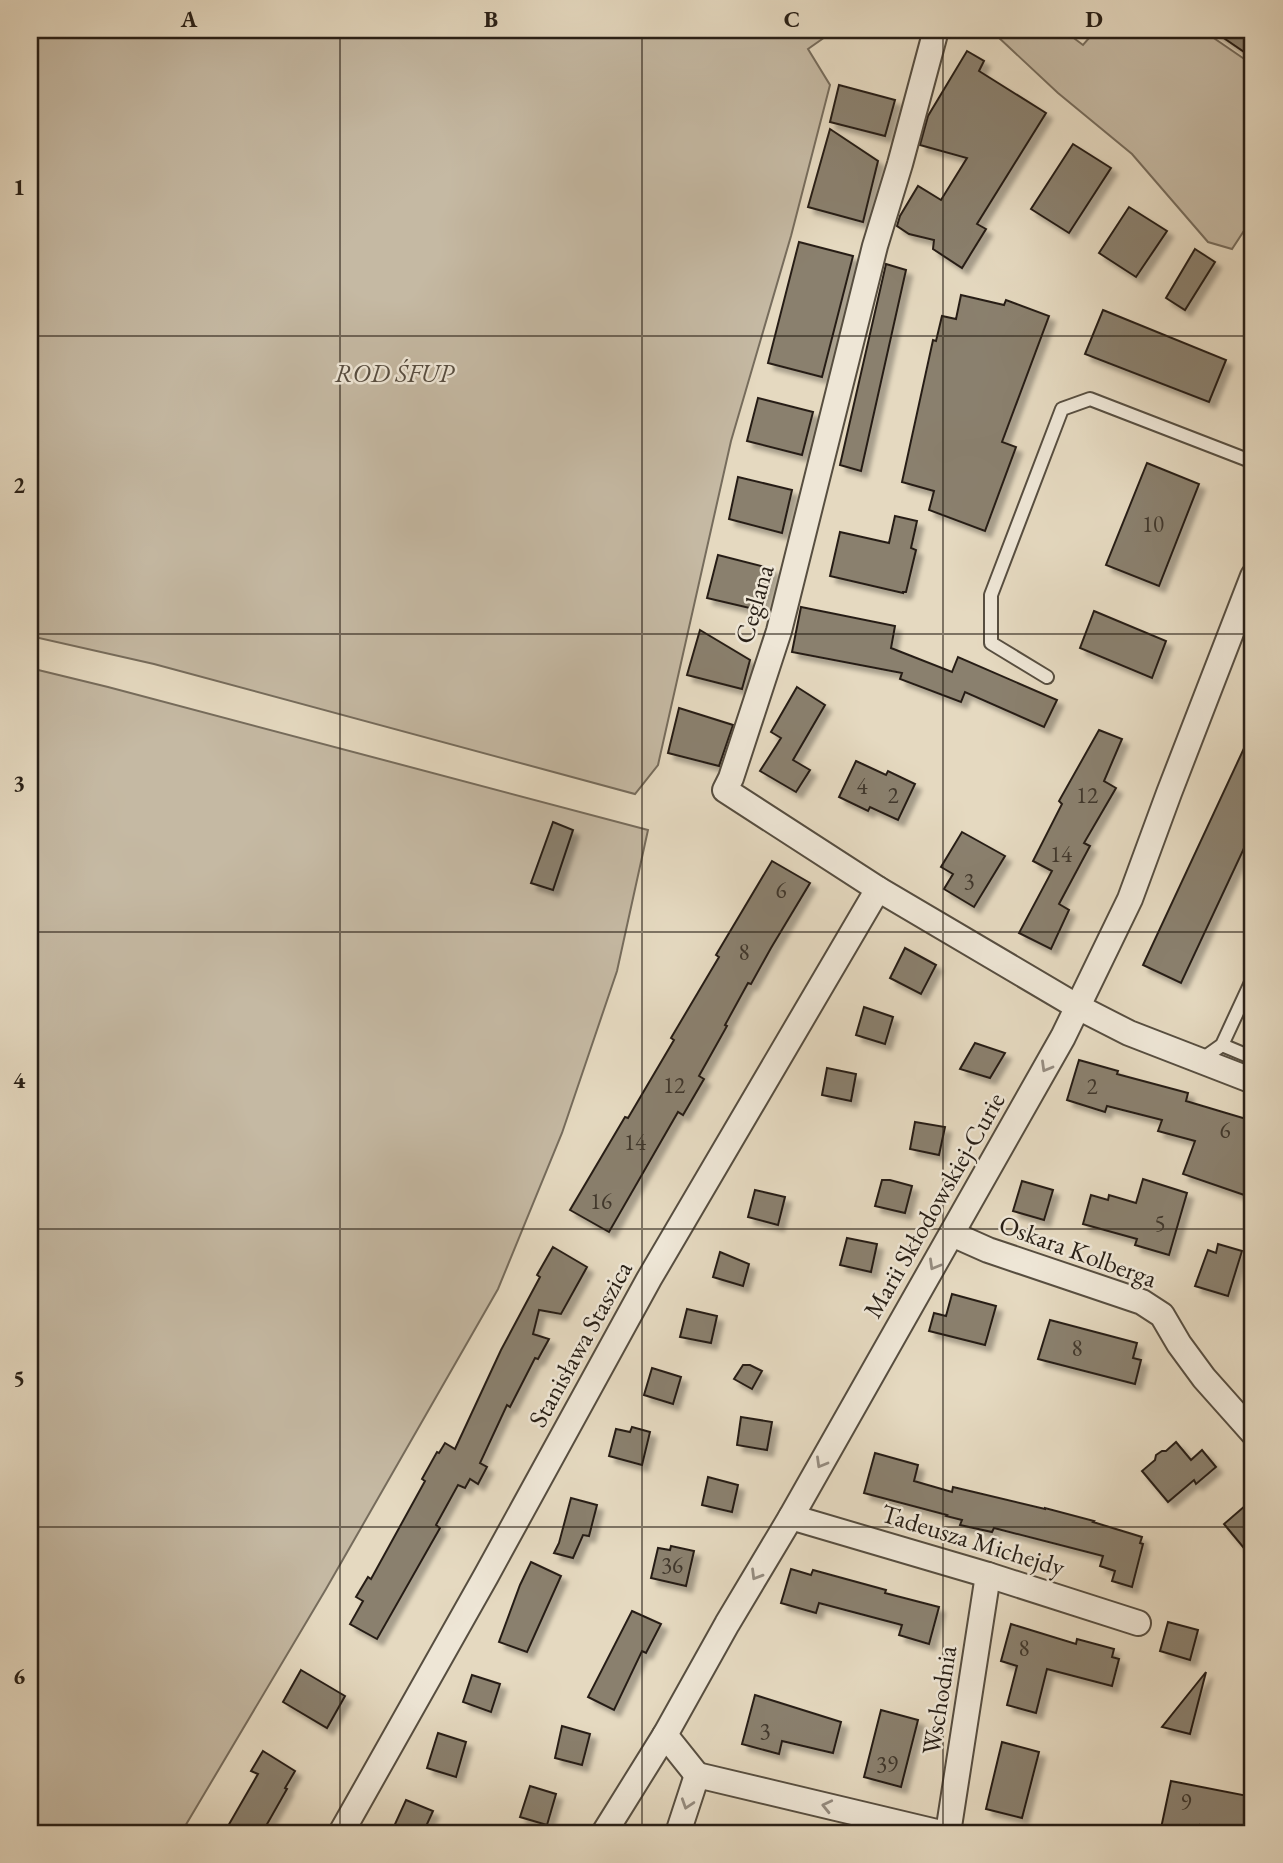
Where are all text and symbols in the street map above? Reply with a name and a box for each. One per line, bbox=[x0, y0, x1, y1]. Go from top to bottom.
text: A bbox=[180, 4, 198, 34]
text: B bbox=[484, 4, 498, 34]
text: C bbox=[784, 4, 800, 34]
text: D bbox=[1085, 4, 1103, 34]
text: 1 bbox=[13, 172, 25, 202]
park label: ROD ŚFUP bbox=[335, 356, 456, 390]
text: 2 bbox=[13, 470, 25, 500]
house number: 10 bbox=[1142, 509, 1164, 539]
street label: Ceglana bbox=[727, 560, 782, 647]
text: 3 bbox=[13, 768, 25, 798]
house number: 4 bbox=[856, 771, 868, 801]
house number: 2 bbox=[887, 780, 899, 810]
house number: 12 bbox=[1076, 780, 1098, 810]
house number: 14 bbox=[1050, 839, 1073, 869]
house number: 3 bbox=[963, 866, 975, 896]
house number: 6 bbox=[775, 875, 787, 905]
house number: 8 bbox=[738, 937, 750, 967]
one-way arrow bbox=[1041, 1060, 1054, 1073]
text: 4 bbox=[13, 1065, 26, 1095]
house number: 12 bbox=[663, 1070, 685, 1100]
house number: 2 bbox=[1086, 1071, 1098, 1101]
street label: Marii Skłodowskiej-Curie bbox=[855, 1086, 1013, 1324]
house number: 6 bbox=[1219, 1115, 1231, 1145]
house number: 14 bbox=[624, 1127, 647, 1157]
house number: 16 bbox=[590, 1186, 612, 1216]
street label: Oskara Kolberga bbox=[994, 1207, 1162, 1295]
house number: 5 bbox=[1154, 1208, 1166, 1238]
street label: Stanisława Staszica bbox=[520, 1254, 640, 1433]
one-way arrow bbox=[929, 1258, 942, 1271]
house number: 8 bbox=[1071, 1333, 1083, 1363]
text: 5 bbox=[13, 1363, 25, 1393]
one-way arrow bbox=[816, 1456, 829, 1468]
street label: Tadeusza Michejdy bbox=[877, 1496, 1069, 1584]
house number: 36 bbox=[661, 1550, 683, 1580]
one-way arrow bbox=[751, 1568, 764, 1581]
house number: 8 bbox=[1018, 1633, 1030, 1663]
street label: Wschodnia bbox=[914, 1642, 964, 1757]
text: 6 bbox=[13, 1661, 25, 1691]
house number: 3 bbox=[759, 1716, 771, 1746]
house number: 39 bbox=[876, 1749, 898, 1779]
house number: 9 bbox=[1180, 1787, 1192, 1817]
one-way arrow bbox=[681, 1797, 695, 1810]
one-way arrow bbox=[821, 1800, 833, 1814]

